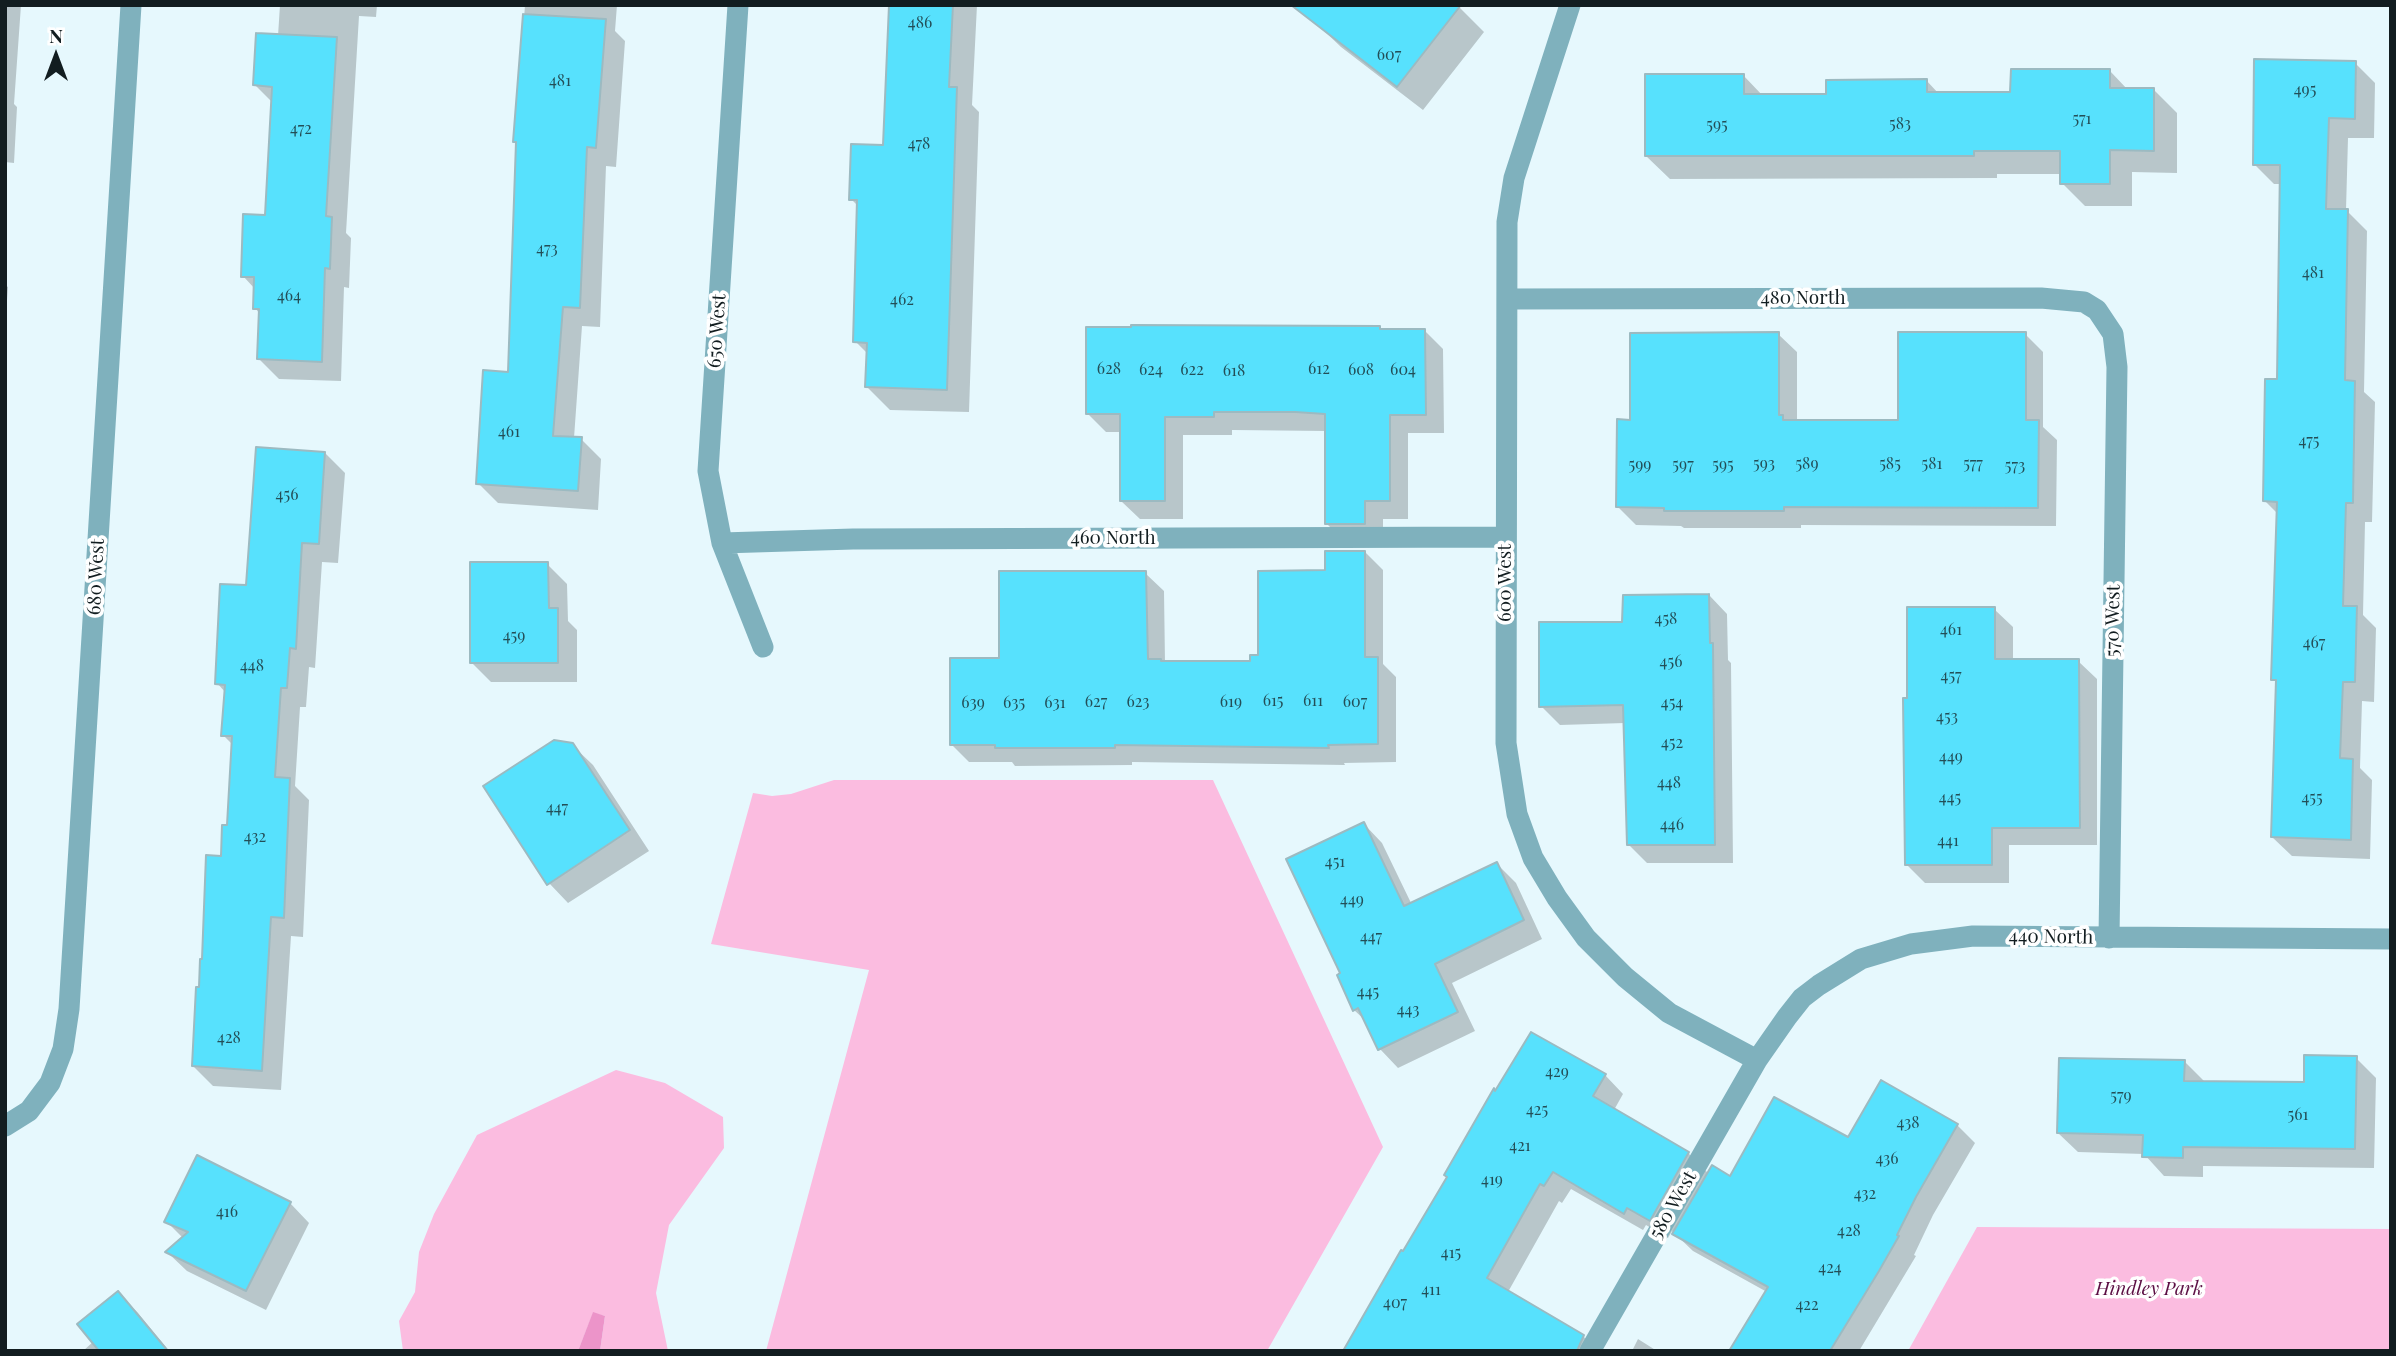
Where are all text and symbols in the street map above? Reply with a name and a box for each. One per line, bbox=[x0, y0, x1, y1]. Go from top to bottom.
house number: 486 bbox=[908, 13, 932, 33]
north arrow bbox=[21, 21, 91, 91]
text: N bbox=[49, 22, 63, 48]
house number: 607 bbox=[1377, 45, 1401, 65]
house number: 481 bbox=[549, 71, 571, 91]
house number: 495 bbox=[2294, 80, 2316, 100]
house number: 571 bbox=[2072, 109, 2092, 129]
house number: 583 bbox=[1889, 114, 1911, 134]
house number: 595 bbox=[1706, 115, 1728, 135]
house number: 472 bbox=[290, 119, 312, 139]
house number: 478 bbox=[908, 134, 930, 154]
house number: 473 bbox=[536, 239, 558, 259]
house number: 481 bbox=[2302, 263, 2324, 283]
house number: 464 bbox=[277, 286, 301, 306]
street label: 480 North bbox=[1760, 287, 1846, 309]
house number: 462 bbox=[890, 290, 914, 310]
street label: 650 West bbox=[703, 293, 731, 369]
house number: 628 bbox=[1097, 359, 1121, 379]
house number: 612 bbox=[1308, 359, 1330, 379]
house number: 624 bbox=[1139, 360, 1163, 380]
house number: 622 bbox=[1180, 360, 1204, 380]
house number: 608 bbox=[1348, 360, 1374, 380]
house number: 604 bbox=[1390, 360, 1416, 380]
house number: 618 bbox=[1223, 361, 1245, 381]
house number: 461 bbox=[498, 422, 520, 442]
house number: 475 bbox=[2299, 431, 2319, 451]
house number: 593 bbox=[1753, 454, 1775, 474]
house number: 589 bbox=[1795, 454, 1819, 474]
house number: 585 bbox=[1879, 454, 1901, 474]
house number: 581 bbox=[1922, 454, 1942, 474]
house number: 577 bbox=[1963, 454, 1983, 474]
house number: 599 bbox=[1629, 455, 1651, 475]
house number: 597 bbox=[1672, 455, 1694, 475]
house number: 595 bbox=[1712, 455, 1734, 475]
house number: 573 bbox=[2005, 456, 2025, 476]
house number: 456 bbox=[276, 485, 298, 505]
street label: 460 North bbox=[1070, 527, 1156, 549]
street label: 680 West bbox=[83, 538, 109, 616]
street label: 600 West bbox=[1494, 544, 1516, 622]
street label: 570 West bbox=[2101, 585, 2125, 657]
house number: 458 bbox=[1655, 609, 1677, 629]
house number: 461 bbox=[1940, 620, 1962, 640]
house number: 459 bbox=[503, 626, 525, 646]
house number: 467 bbox=[2303, 633, 2325, 653]
house number: 456 bbox=[1660, 652, 1682, 672]
house number: 448 bbox=[240, 656, 264, 676]
house number: 457 bbox=[1940, 666, 1962, 686]
house number: 615 bbox=[1263, 691, 1283, 711]
house number: 611 bbox=[1303, 691, 1323, 711]
house number: 627 bbox=[1085, 692, 1107, 712]
house number: 623 bbox=[1126, 692, 1150, 712]
house number: 619 bbox=[1220, 692, 1242, 712]
house number: 607 bbox=[1343, 692, 1367, 712]
house number: 639 bbox=[961, 693, 985, 713]
house number: 635 bbox=[1003, 693, 1025, 713]
house number: 631 bbox=[1044, 693, 1066, 713]
house number: 454 bbox=[1661, 693, 1683, 713]
house number: 453 bbox=[1936, 707, 1958, 727]
house number: 452 bbox=[1661, 733, 1683, 753]
house number: 449 bbox=[1939, 747, 1963, 767]
house number: 448 bbox=[1657, 773, 1681, 793]
house number: 445 bbox=[1939, 788, 1961, 808]
house number: 455 bbox=[2301, 788, 2323, 808]
house number: 447 bbox=[546, 798, 568, 818]
house number: 446 bbox=[1660, 815, 1684, 835]
house number: 432 bbox=[244, 827, 266, 847]
house number: 441 bbox=[1937, 831, 1959, 851]
house number: 451 bbox=[1325, 852, 1345, 872]
house number: 449 bbox=[1340, 890, 1364, 910]
street label: 440 North bbox=[2008, 925, 2094, 949]
house number: 447 bbox=[1360, 927, 1382, 947]
house number: 445 bbox=[1357, 982, 1379, 1002]
house number: 443 bbox=[1397, 1000, 1419, 1020]
house number: 428 bbox=[217, 1028, 241, 1048]
house number: 429 bbox=[1545, 1062, 1569, 1082]
house number: 579 bbox=[2110, 1086, 2132, 1106]
house number: 425 bbox=[1526, 1100, 1548, 1120]
house number: 561 bbox=[2288, 1105, 2308, 1125]
house number: 438 bbox=[1896, 1113, 1920, 1133]
house number: 421 bbox=[1509, 1136, 1531, 1156]
house number: 436 bbox=[1875, 1149, 1899, 1169]
street label: 580 West bbox=[1644, 1167, 1702, 1243]
house number: 419 bbox=[1481, 1170, 1503, 1190]
house number: 432 bbox=[1854, 1184, 1876, 1204]
house number: 416 bbox=[216, 1202, 238, 1222]
house number: 428 bbox=[1837, 1221, 1861, 1241]
house number: 415 bbox=[1441, 1243, 1461, 1263]
house number: 424 bbox=[1818, 1258, 1842, 1278]
park label: Hindley Park bbox=[2095, 1278, 2203, 1300]
house number: 411 bbox=[1421, 1280, 1441, 1300]
house number: 407 bbox=[1383, 1293, 1407, 1313]
house number: 422 bbox=[1795, 1295, 1819, 1315]

